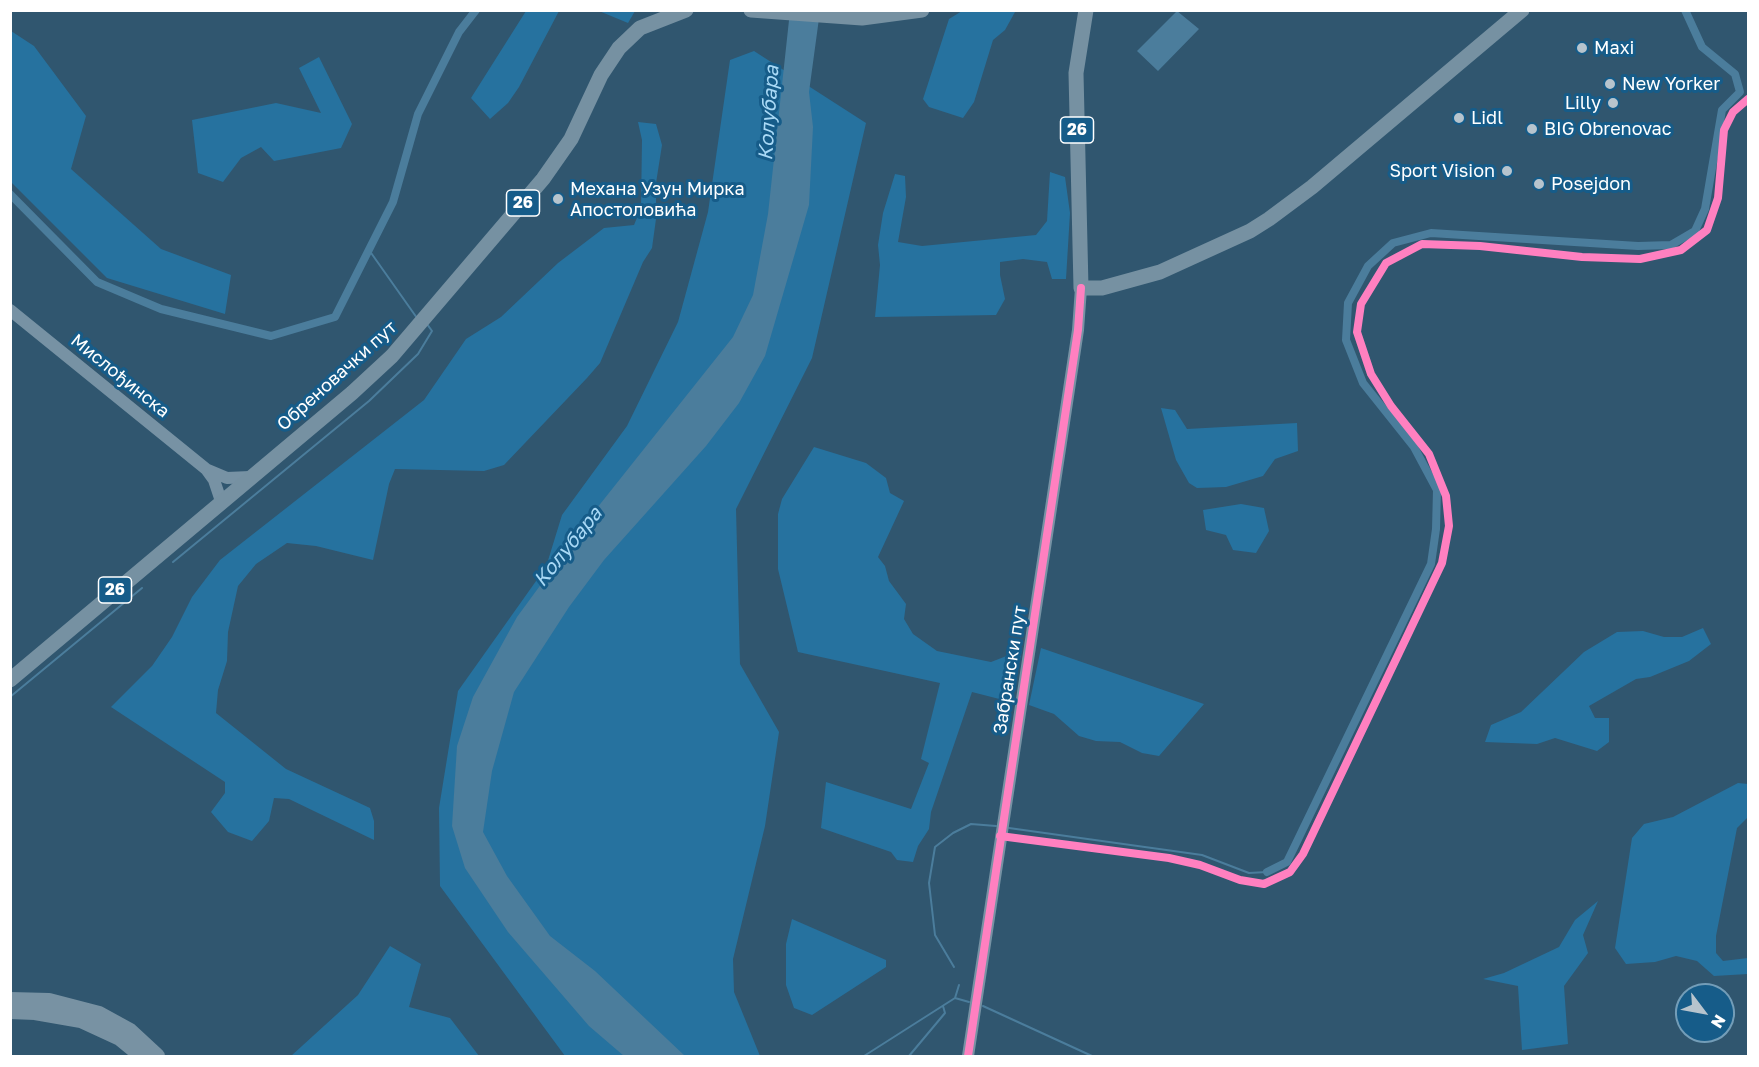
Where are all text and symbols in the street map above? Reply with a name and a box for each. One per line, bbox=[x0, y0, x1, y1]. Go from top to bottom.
place label: Maxi bbox=[1594, 37, 1634, 59]
marker: Maxi bbox=[1575, 41, 1589, 55]
water label: Колубара bbox=[754, 65, 784, 161]
place label: New Yorker bbox=[1622, 73, 1720, 95]
marker: New Yorker bbox=[1603, 77, 1617, 91]
place label: Lilly bbox=[1565, 92, 1601, 114]
marker: Lilly bbox=[1606, 96, 1620, 110]
place label: Lidl bbox=[1471, 107, 1503, 129]
marker: Lidl bbox=[1452, 111, 1466, 125]
road number: 26 bbox=[1060, 117, 1094, 143]
place label: BIG Obrenovac bbox=[1544, 118, 1672, 140]
marker: BIG Obrenovac bbox=[1525, 122, 1539, 136]
place label: Sport Vision bbox=[1389, 160, 1495, 182]
marker: Sport Vision bbox=[1500, 164, 1514, 178]
place label: Posejdon bbox=[1551, 173, 1631, 195]
marker: Posejdon bbox=[1532, 177, 1546, 191]
place label: Механа Узун Мирка Апостоловића bbox=[570, 178, 745, 220]
road number: 26 bbox=[506, 190, 540, 216]
marker: Механа Узун Мирка Апостоловића bbox=[551, 192, 565, 206]
street label: Обреновачки пут bbox=[273, 317, 401, 435]
street label: Мислођинска bbox=[66, 330, 174, 422]
water label: Колубара bbox=[529, 502, 607, 592]
road number: 26 bbox=[98, 577, 132, 603]
street label: Забрански пут bbox=[989, 604, 1031, 736]
north arrow bbox=[1675, 983, 1735, 1043]
text: N bbox=[1707, 1011, 1730, 1032]

